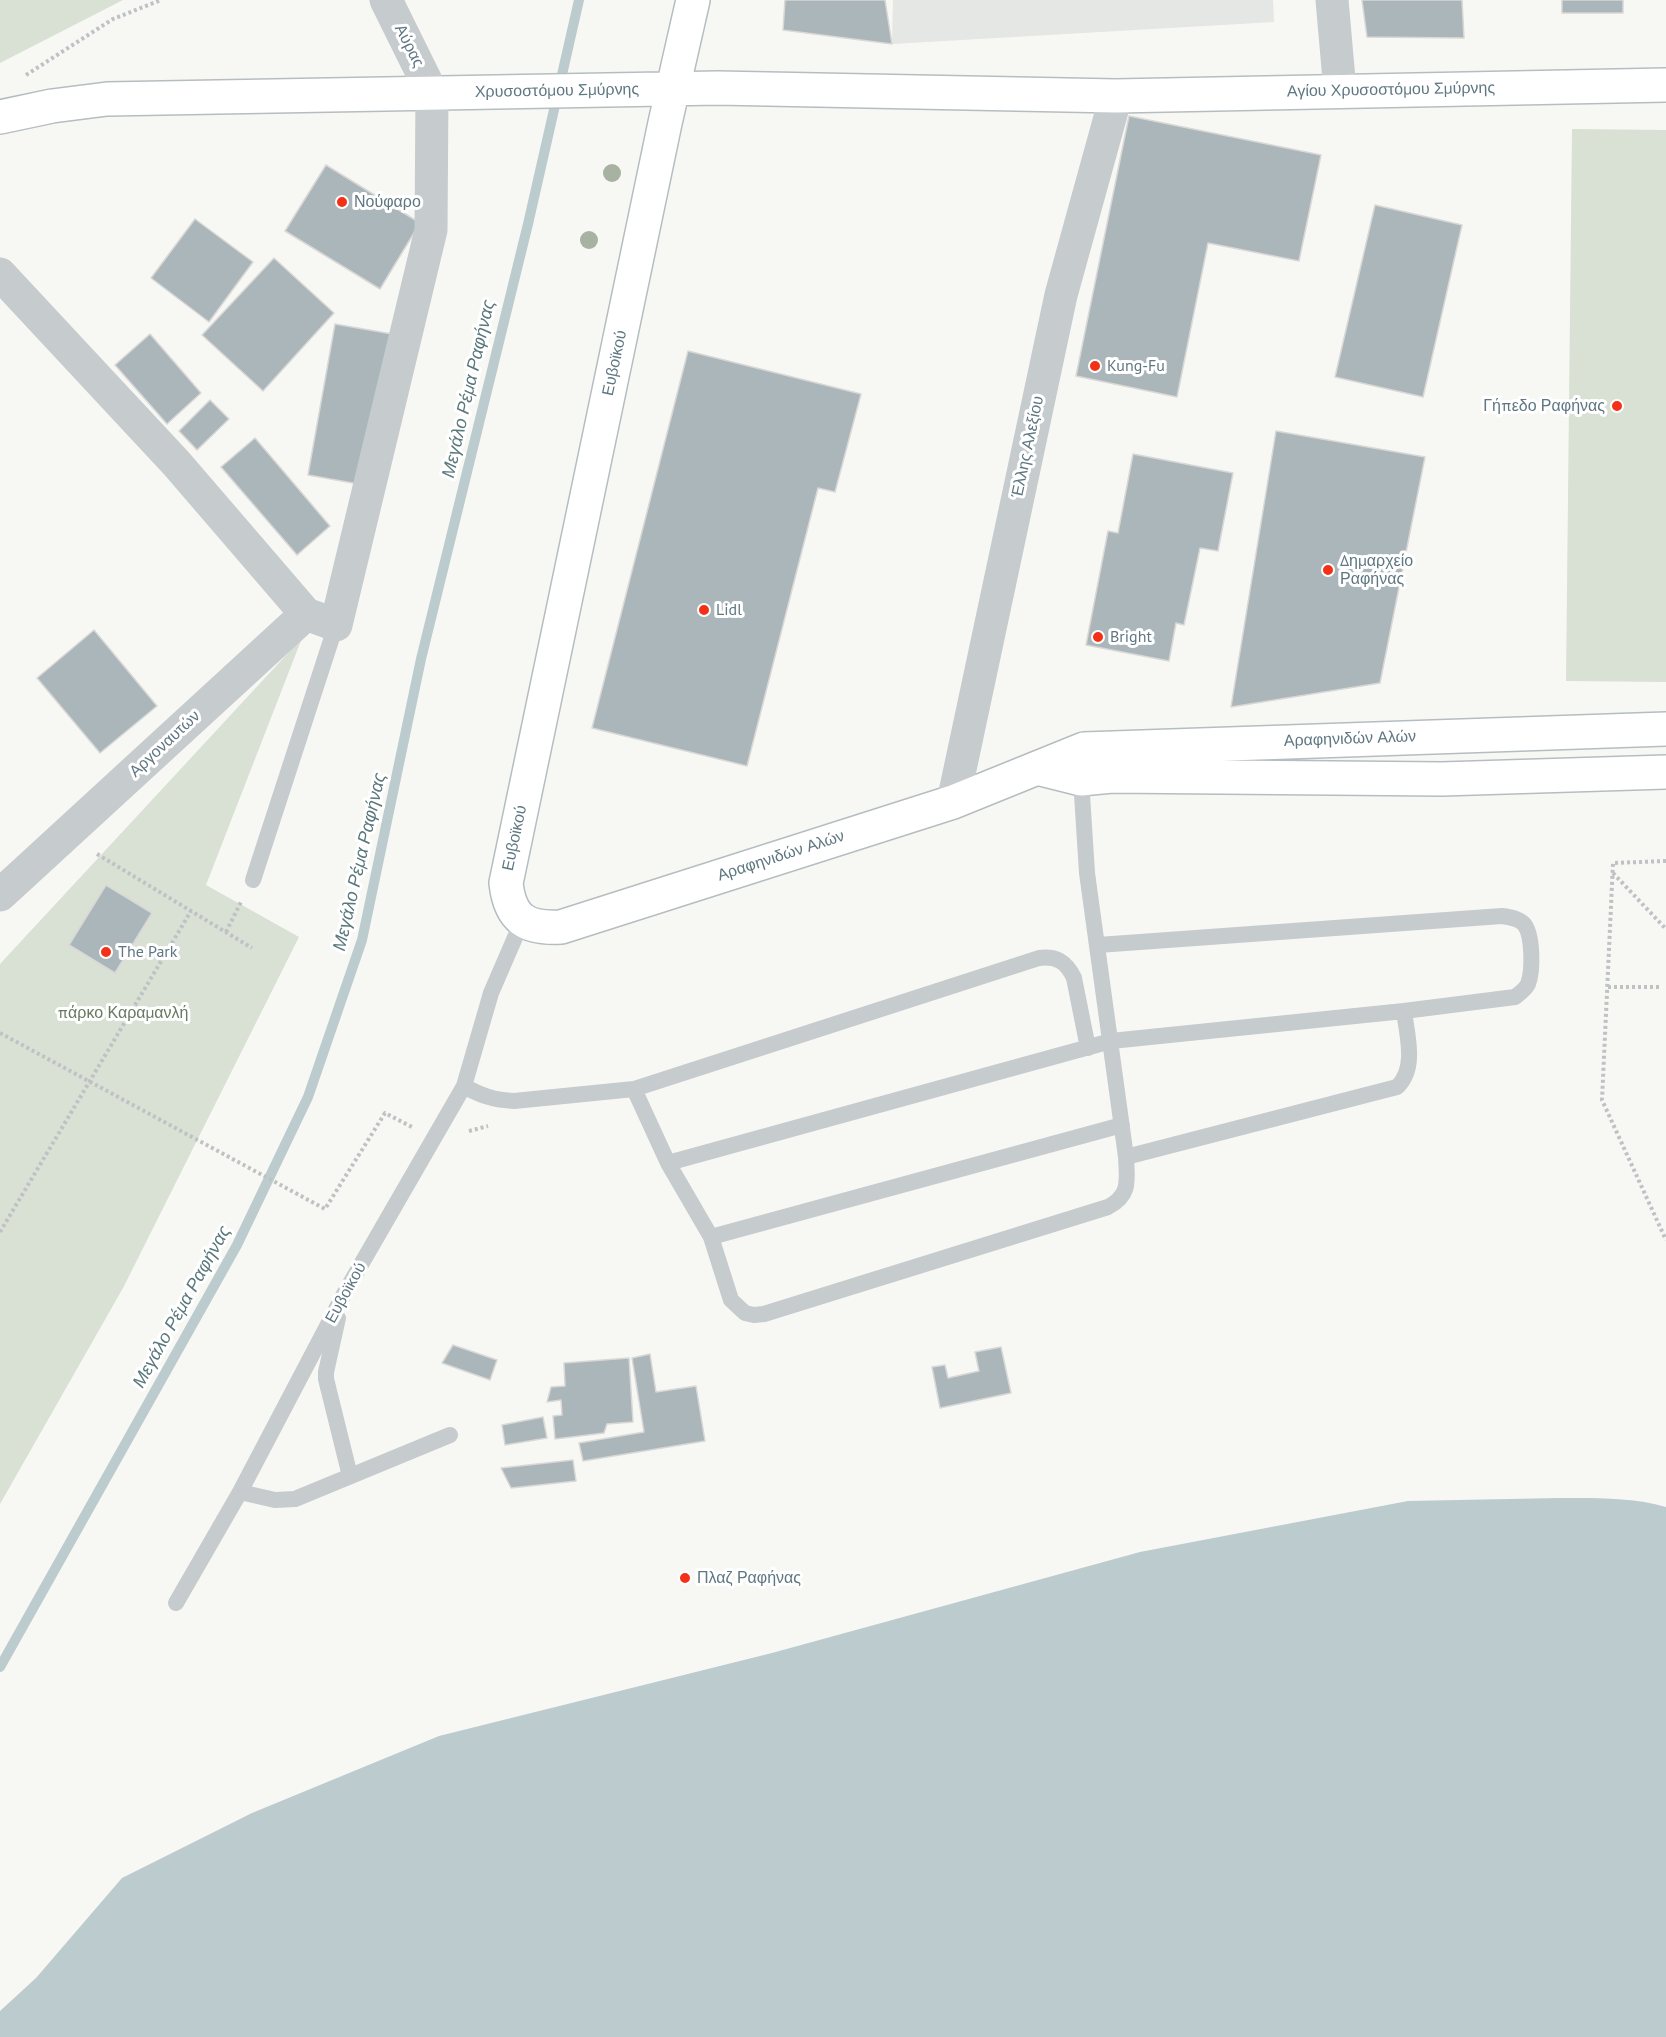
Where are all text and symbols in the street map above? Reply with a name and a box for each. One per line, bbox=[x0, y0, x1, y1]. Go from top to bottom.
street label: Αύρας bbox=[390, 21, 428, 71]
street label: Αγίου Χρυσοστόμου Σμύρνης bbox=[1287, 79, 1495, 101]
street label: Χρυσοστόμου Σμύρνης bbox=[475, 80, 639, 102]
place label: Νούφαρο bbox=[354, 192, 421, 212]
marker: Νούφαρο bbox=[335, 195, 349, 209]
water label: Μεγάλο Ρέμα Ραφήνας bbox=[438, 298, 500, 480]
street label: Ευβοϊκού bbox=[599, 328, 631, 398]
place label: Kung-Fu bbox=[1107, 356, 1165, 376]
marker: Kung-Fu bbox=[1088, 359, 1102, 373]
street label: Έλλης Αλεξίου bbox=[1008, 394, 1048, 500]
place label: Γήπεδο Ραφήνας bbox=[1483, 396, 1605, 416]
marker: Γήπεδο Ραφήνας bbox=[1610, 399, 1624, 413]
place label: Δημαρχείο Ραφήνας bbox=[1340, 551, 1413, 589]
marker: Δημαρχείο Ραφήνας bbox=[1321, 563, 1335, 577]
place label: Lidl bbox=[716, 600, 742, 620]
marker: Lidl bbox=[697, 603, 711, 617]
place label: Bright bbox=[1110, 627, 1152, 647]
marker: Bright bbox=[1091, 630, 1105, 644]
street label: Αργοναυτών bbox=[126, 707, 204, 781]
street label: Αραφηνιδών Αλών bbox=[1283, 727, 1417, 751]
water label: Μεγάλο Ρέμα Ραφήνας bbox=[329, 771, 391, 953]
street label: Ευβοϊκού bbox=[499, 803, 531, 873]
street label: Αραφηνιδών Αλών bbox=[715, 826, 847, 886]
place label: The Park bbox=[118, 942, 177, 962]
marker: The Park bbox=[99, 945, 113, 959]
park label: πάρκο Καραμανλή bbox=[57, 1003, 189, 1023]
water label: Μεγάλο Ρέμα Ραφήνας bbox=[128, 1222, 236, 1392]
street label: Ευβοϊκού bbox=[321, 1259, 371, 1327]
place label: Πλαζ Ραφήνας bbox=[697, 1568, 801, 1588]
marker: Πλαζ Ραφήνας bbox=[678, 1571, 692, 1585]

